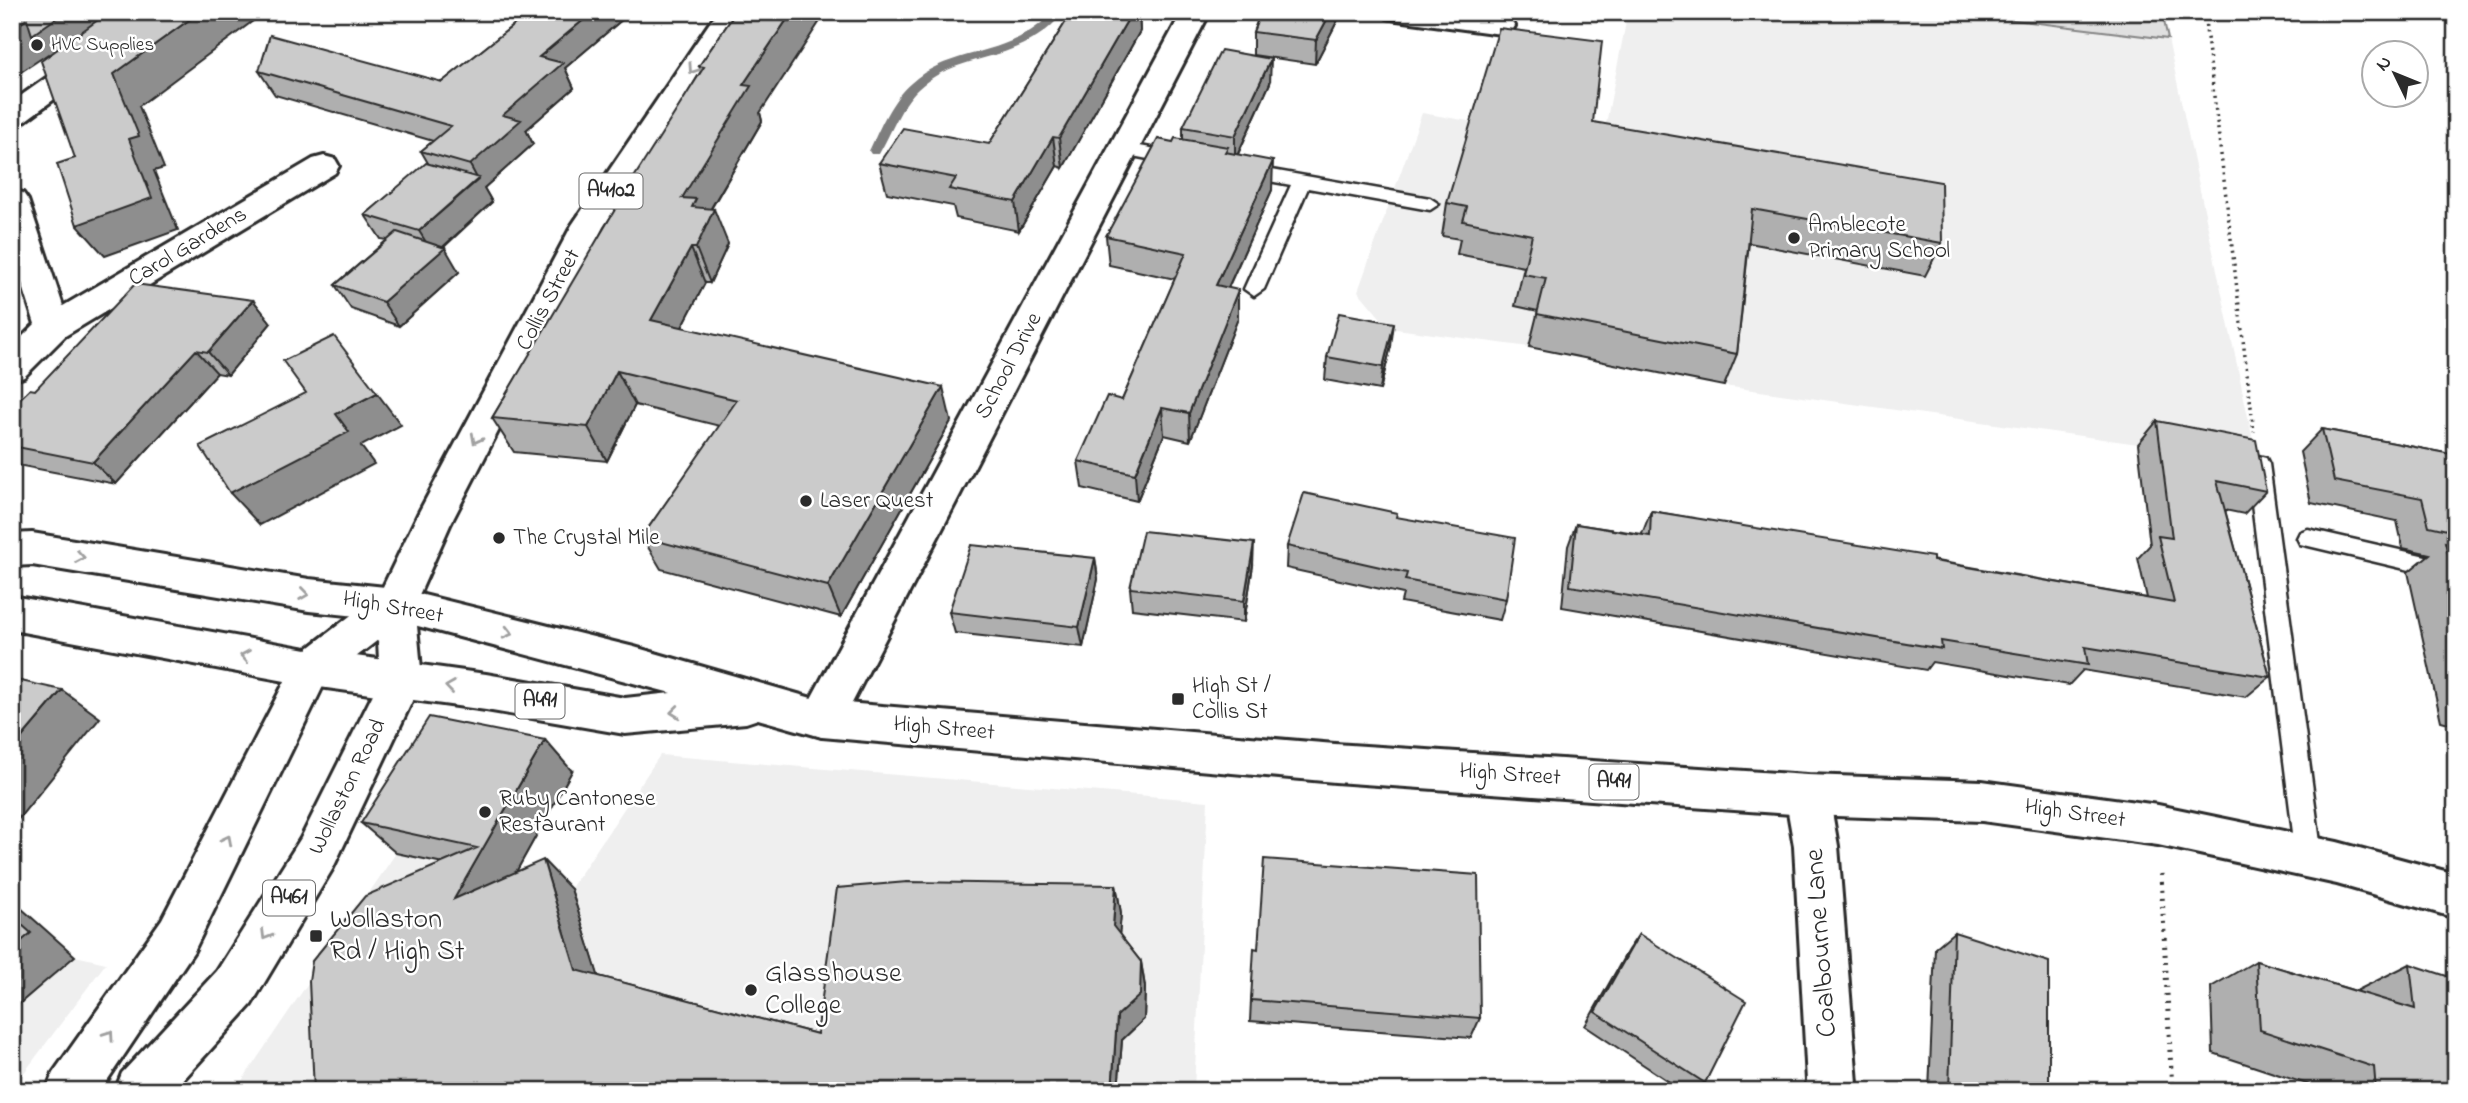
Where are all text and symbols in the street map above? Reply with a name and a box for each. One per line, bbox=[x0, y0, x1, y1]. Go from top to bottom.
place label: HVC Supplies bbox=[51, 32, 154, 59]
marker: HVC Supplies bbox=[29, 37, 45, 53]
north arrow bbox=[2360, 38, 2430, 108]
text: N bbox=[2370, 50, 2399, 78]
one-way arrow bbox=[688, 61, 701, 74]
road number: A4102 bbox=[580, 174, 642, 208]
street label: Carol Gardens bbox=[122, 199, 254, 295]
place label: Amblecote Primary School bbox=[1808, 209, 1950, 270]
marker: Amblecote Primary School bbox=[1786, 230, 1802, 246]
street label: Collis Street bbox=[508, 243, 590, 357]
street label: School Drive bbox=[967, 306, 1051, 425]
one-way arrow bbox=[471, 432, 485, 444]
place label: Laser Quest bbox=[820, 485, 934, 518]
marker: Laser Quest bbox=[798, 493, 814, 509]
place label: The Crystal Mile bbox=[513, 522, 660, 557]
marker: The Crystal Mile bbox=[491, 530, 507, 546]
one-way arrow bbox=[74, 549, 86, 564]
street label: High Street bbox=[340, 583, 446, 634]
one-way arrow bbox=[298, 586, 310, 601]
one-way arrow bbox=[502, 625, 514, 639]
one-way arrow bbox=[239, 649, 251, 664]
place label: High St / Collis St bbox=[1192, 670, 1271, 729]
one-way arrow bbox=[444, 680, 456, 695]
road number: A491 bbox=[516, 684, 564, 718]
marker: High St / Collis St bbox=[1170, 691, 1186, 707]
one-way arrow bbox=[669, 704, 681, 719]
street label: High Street bbox=[892, 708, 996, 751]
street label: Wollaston Road bbox=[301, 713, 395, 861]
street label: High Street bbox=[1458, 755, 1562, 796]
road number: A491 bbox=[1590, 764, 1638, 800]
place label: Ruby Cantonese Restaurant bbox=[499, 783, 656, 842]
street label: High Street bbox=[2022, 791, 2128, 838]
marker: Ruby Cantonese Restaurant bbox=[477, 804, 493, 820]
one-way arrow bbox=[219, 835, 232, 848]
street label: Coalbourne Lane bbox=[1795, 847, 1849, 1039]
road number: A461 bbox=[263, 880, 315, 916]
place label: Wollaston Rd / High St bbox=[330, 900, 464, 973]
one-way arrow bbox=[262, 928, 275, 941]
marker: Wollaston Rd / High St bbox=[308, 928, 324, 944]
place label: Glasshouse College bbox=[765, 954, 902, 1027]
marker: Glasshouse College bbox=[743, 982, 759, 998]
one-way arrow bbox=[101, 1029, 114, 1042]

